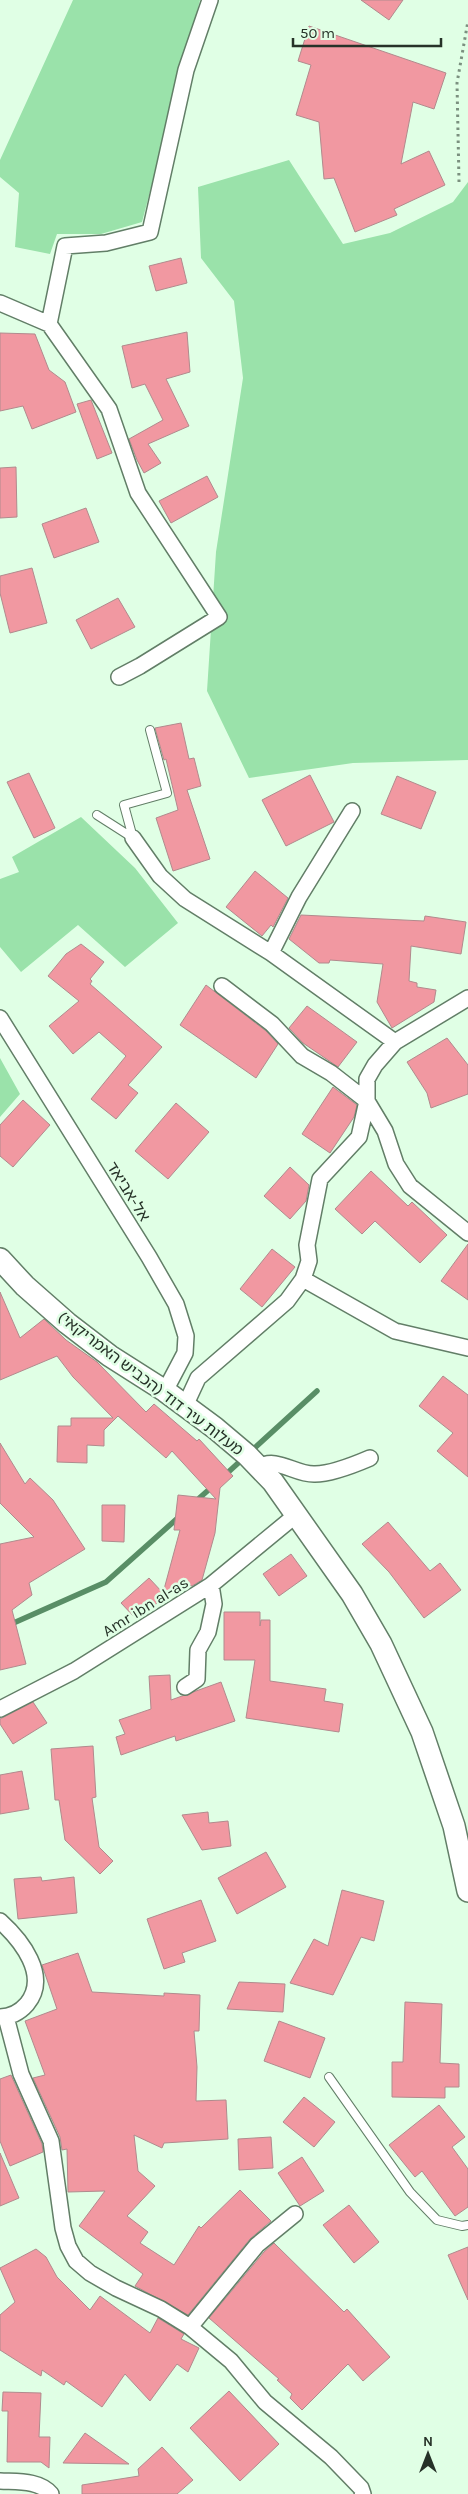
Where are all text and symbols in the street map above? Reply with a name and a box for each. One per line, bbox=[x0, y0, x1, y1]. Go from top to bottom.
scale bar bbox=[293, 15, 440, 47]
text: 50 m bbox=[300, 24, 335, 42]
street label: אל-אביאד bbox=[103, 1158, 154, 1225]
street label: מעלות עיר דוד (הכביש האמריקאי) bbox=[54, 1307, 247, 1459]
street label: Amr ibn al-as bbox=[99, 1573, 192, 1640]
north arrow bbox=[403, 2429, 453, 2479]
text: N bbox=[423, 2433, 433, 2450]

